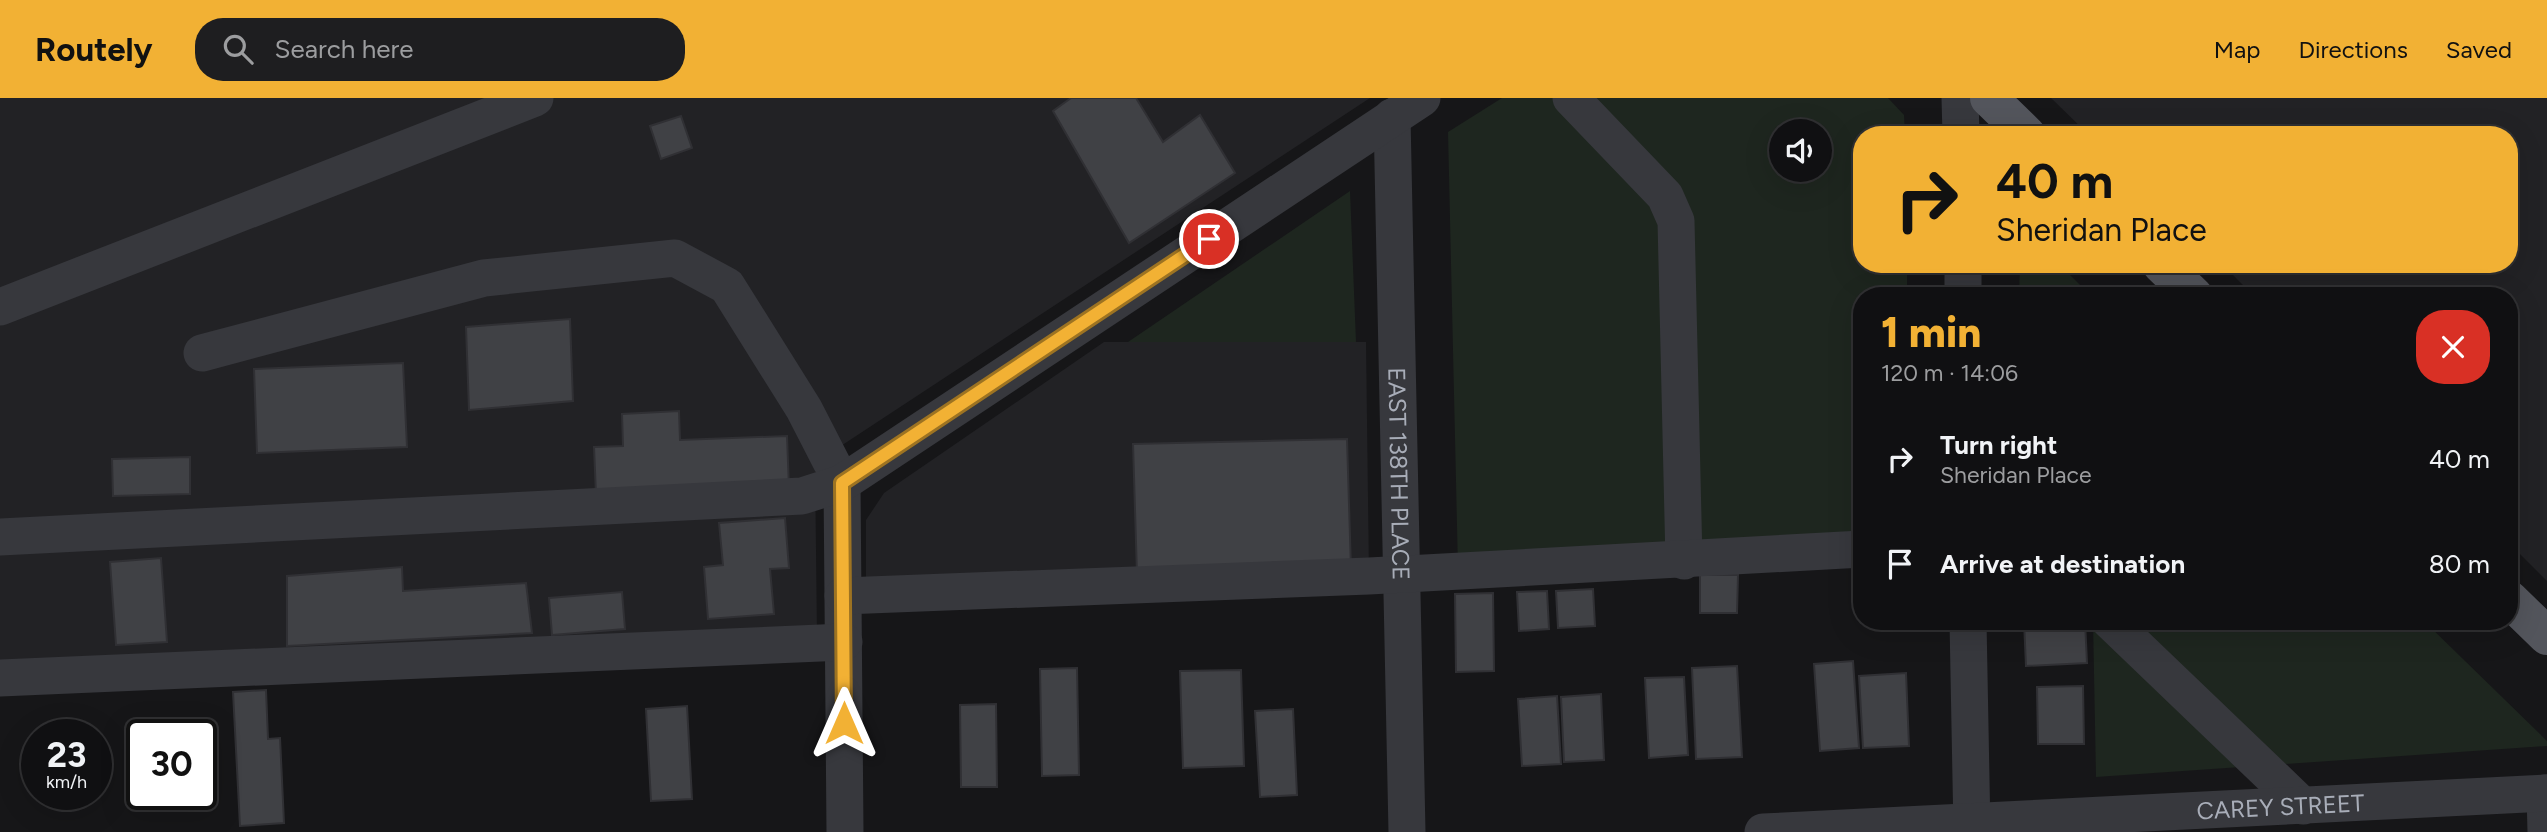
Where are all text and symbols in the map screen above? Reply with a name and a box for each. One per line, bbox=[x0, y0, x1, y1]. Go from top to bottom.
search box bbox=[195, 18, 685, 81]
text: Routely bbox=[35, 30, 153, 69]
icon: search bbox=[219, 30, 257, 68]
text: Search here bbox=[275, 33, 414, 65]
text: Map bbox=[2214, 35, 2260, 64]
text: Directions bbox=[2298, 35, 2408, 64]
text: Saved bbox=[2446, 35, 2512, 64]
map controls bbox=[1769, 119, 1832, 182]
button: sound bbox=[1769, 119, 1832, 182]
text: 40 m bbox=[1996, 151, 2113, 210]
icon: right bbox=[1881, 154, 1972, 245]
pin bbox=[1179, 209, 1239, 269]
text: Sheridan Place bbox=[1996, 211, 2207, 249]
icon: arrive bbox=[1190, 220, 1228, 258]
text: 1 min bbox=[1881, 307, 1981, 358]
button: close bbox=[2416, 310, 2490, 384]
text: 120 m · 14:06 bbox=[1881, 359, 2018, 387]
street label: EAST 138TH PLACE bbox=[1383, 367, 1416, 581]
text: Turn right bbox=[1940, 429, 2057, 461]
icon: right bbox=[1881, 440, 1919, 478]
text: 40 m bbox=[2429, 443, 2490, 475]
text: Sheridan Place bbox=[1940, 461, 2091, 489]
icon: arrive bbox=[1881, 545, 1919, 583]
text: Arrive at destination bbox=[1940, 548, 2185, 580]
text: 80 m bbox=[2429, 548, 2490, 580]
position arrow bbox=[807, 686, 881, 760]
speed limit sign: 30 bbox=[126, 719, 217, 810]
text: 23 bbox=[47, 734, 86, 776]
text: km/h bbox=[46, 771, 87, 793]
street label: CAREY STREET bbox=[2196, 788, 2365, 825]

